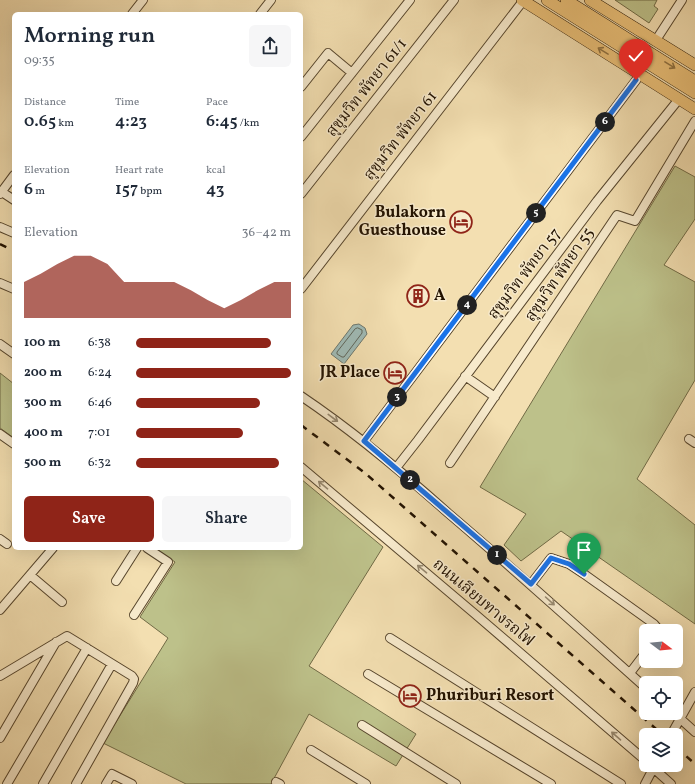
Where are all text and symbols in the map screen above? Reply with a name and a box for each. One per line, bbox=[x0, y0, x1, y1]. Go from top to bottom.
text: Morning run bbox=[24, 21, 155, 52]
button: share bbox=[249, 25, 291, 67]
street label: สุขุมวิท พัทยา 61/1 bbox=[323, 35, 411, 141]
pin bbox=[619, 39, 653, 80]
icon: check bbox=[625, 45, 647, 67]
one-way arrow bbox=[598, 47, 609, 55]
text: 09:35 bbox=[24, 52, 55, 70]
one-way arrow bbox=[664, 62, 676, 70]
street label: สุขุมวิท พัทยา 61 bbox=[360, 88, 442, 184]
text: Distance bbox=[24, 95, 66, 110]
text: Time bbox=[115, 95, 139, 110]
text: Pace bbox=[206, 95, 228, 110]
text: 0.65 bbox=[24, 110, 56, 133]
text: 4:23 bbox=[115, 110, 147, 133]
text: 6:45 bbox=[206, 110, 238, 133]
pin: 6 bbox=[595, 112, 615, 132]
text: 6 bbox=[602, 114, 608, 129]
text: km bbox=[56, 116, 74, 131]
text: /km bbox=[238, 116, 260, 131]
text: Elevation bbox=[24, 163, 70, 178]
text: Heart rate bbox=[115, 163, 164, 178]
text: kcal bbox=[206, 163, 226, 178]
text: 6 bbox=[24, 178, 33, 201]
text: 157 bbox=[115, 178, 138, 201]
text: 43 bbox=[206, 178, 224, 201]
text: m bbox=[33, 184, 45, 199]
text: bpm bbox=[138, 184, 162, 199]
place label: Bulakorn Guesthouse bbox=[359, 202, 446, 242]
pin: 5 bbox=[526, 203, 546, 223]
text: 5 bbox=[533, 205, 539, 220]
hotel icon: Bulakorn Guesthouse bbox=[448, 209, 474, 235]
text: Elevation bbox=[24, 224, 78, 242]
text: 36–42 m bbox=[242, 224, 291, 242]
street label: สุขุมวิท พัทยา 57 bbox=[483, 224, 567, 324]
street label: สุขุมวิท พัทยา 55 bbox=[520, 224, 600, 326]
building icon: A bbox=[405, 283, 431, 309]
place label: A bbox=[434, 285, 446, 307]
pin: 4 bbox=[457, 295, 477, 315]
text: 4 bbox=[464, 297, 470, 312]
text: 100 m bbox=[24, 334, 61, 352]
text: 6:38 bbox=[88, 334, 111, 352]
hotel icon: JR Place bbox=[382, 360, 408, 386]
place label: JR Place bbox=[319, 362, 380, 384]
text: 200 m bbox=[24, 364, 62, 382]
text: 6:24 bbox=[88, 364, 112, 382]
pin: 3 bbox=[387, 387, 407, 407]
text: 3 bbox=[394, 389, 400, 404]
text: 300 m bbox=[24, 394, 62, 412]
text: 6:46 bbox=[88, 394, 112, 412]
one-way arrow bbox=[327, 414, 338, 422]
text: 400 m bbox=[24, 424, 63, 442]
text: 7:01 bbox=[88, 424, 110, 442]
text: 500 m bbox=[24, 454, 61, 472]
text: 6:32 bbox=[88, 454, 111, 472]
pin: 2 bbox=[400, 470, 420, 490]
text: 2 bbox=[407, 472, 413, 487]
one-way arrow bbox=[317, 481, 328, 490]
button: Save bbox=[24, 496, 154, 542]
button: Share bbox=[162, 496, 291, 542]
pin bbox=[567, 533, 601, 574]
icon: arrive bbox=[573, 539, 595, 561]
pin: 1 bbox=[487, 545, 507, 565]
text: 1 bbox=[495, 547, 499, 562]
street label: ถนนเลียบทางรถไฟ bbox=[427, 553, 539, 652]
one-way arrow bbox=[417, 565, 427, 574]
one-way arrow bbox=[545, 596, 555, 606]
north arrow bbox=[639, 624, 683, 668]
map controls bbox=[639, 624, 683, 772]
button: locate bbox=[639, 676, 683, 720]
hotel icon: Phuriburi Resort bbox=[397, 683, 423, 709]
place label: Phuriburi Resort bbox=[426, 685, 554, 707]
button: layers bbox=[639, 728, 683, 772]
one-way arrow bbox=[611, 731, 622, 740]

